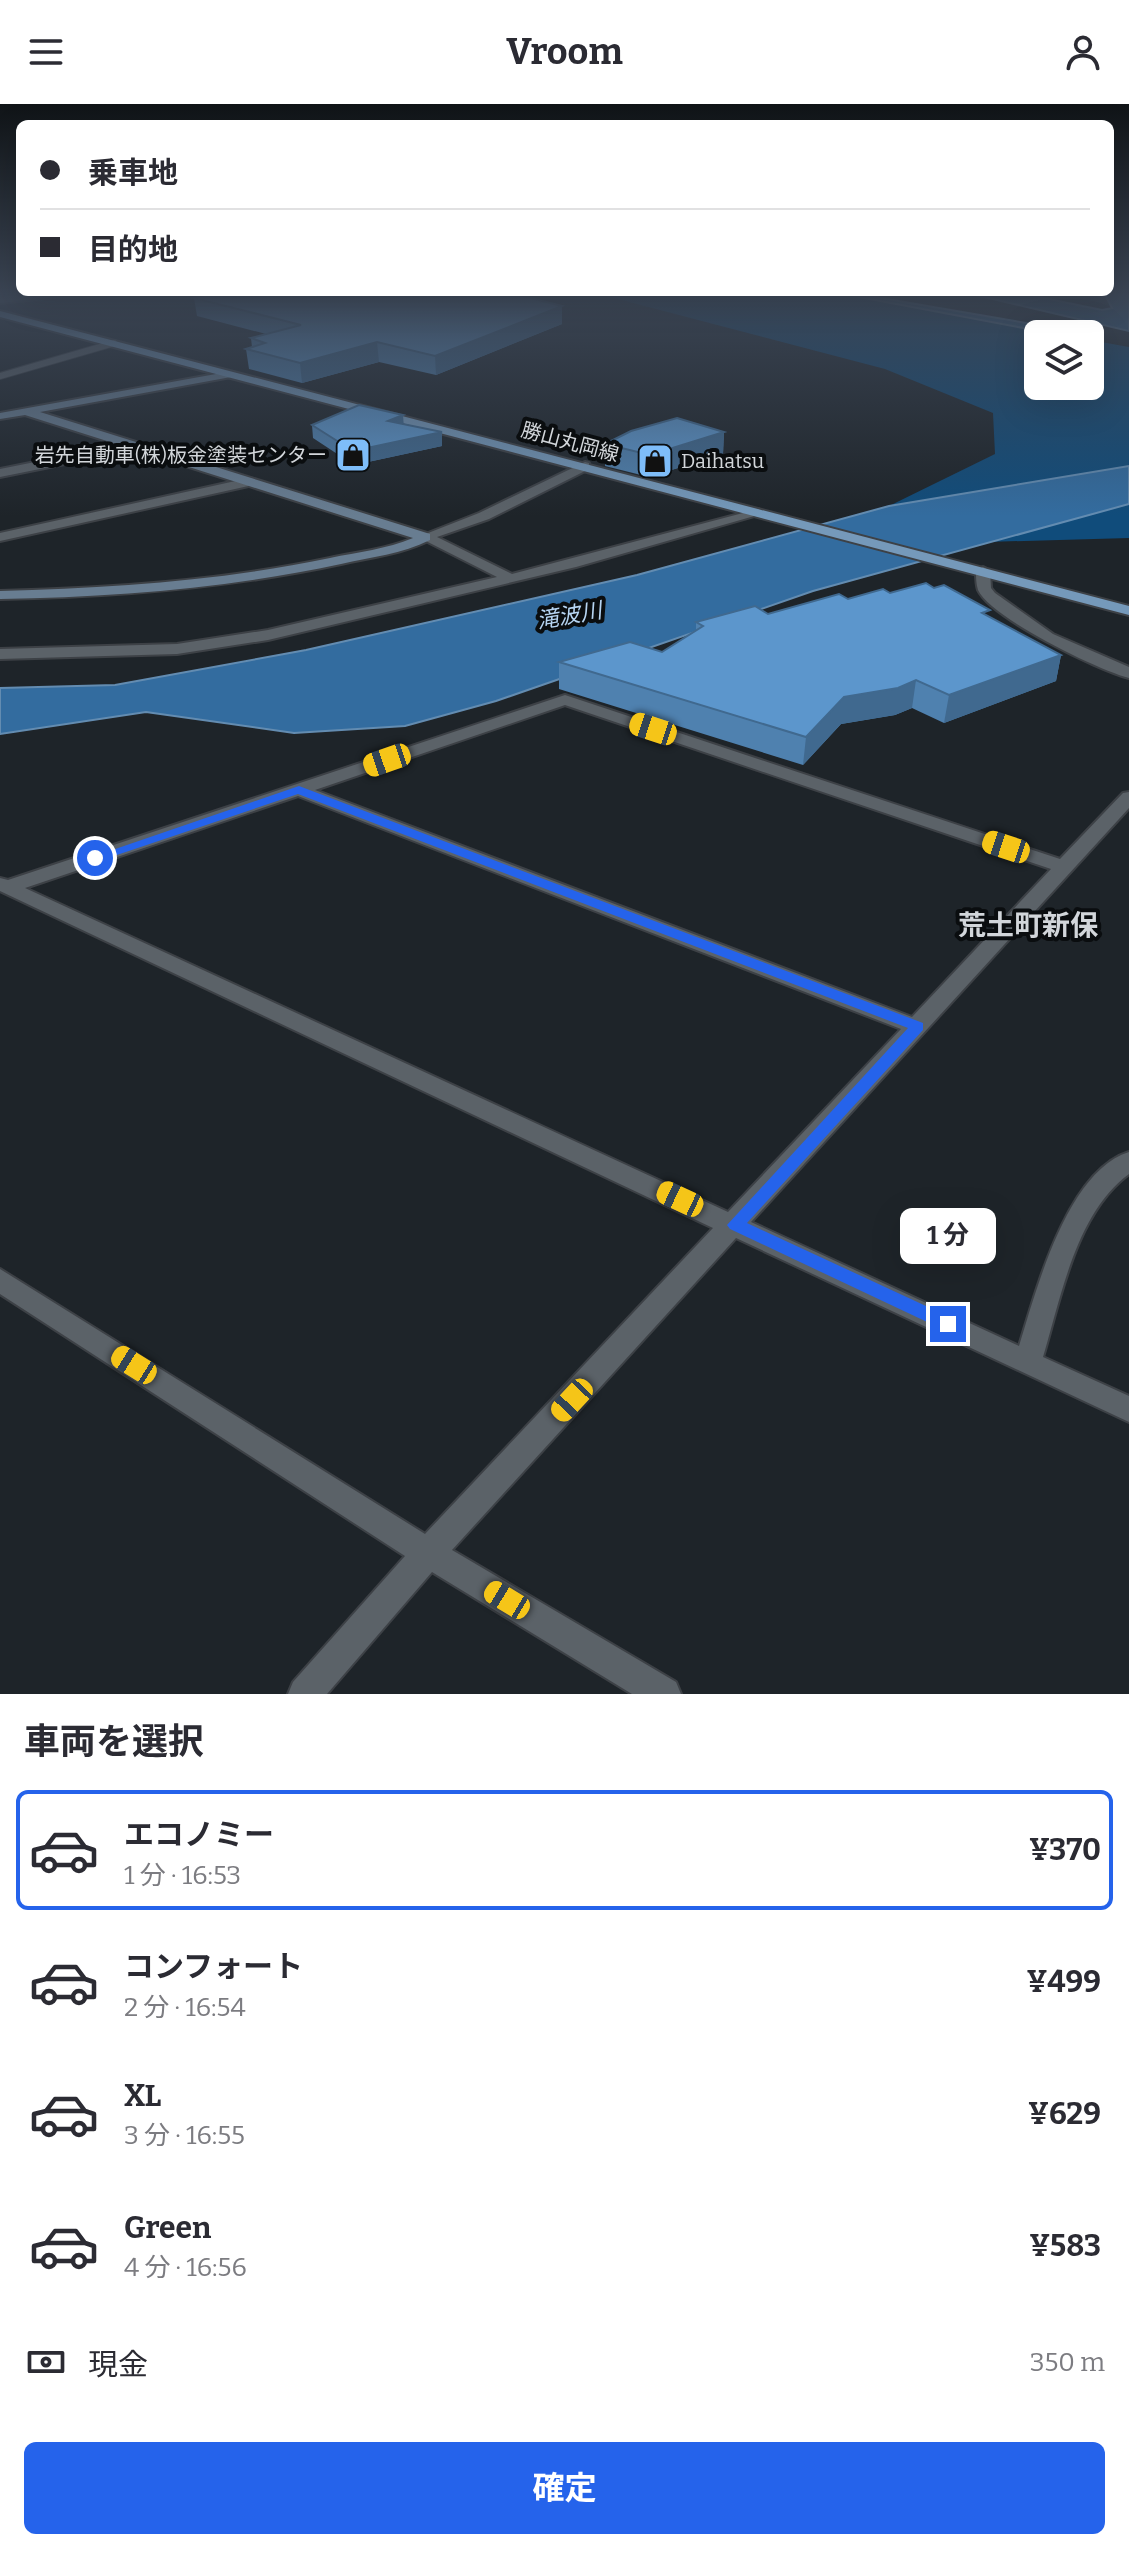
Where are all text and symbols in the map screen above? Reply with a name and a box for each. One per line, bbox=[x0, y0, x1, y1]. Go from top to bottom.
icon: menu bbox=[24, 30, 68, 74]
text: Vroom bbox=[506, 30, 623, 74]
icon: person bbox=[1061, 30, 1105, 74]
text: 乗車地 bbox=[88, 155, 178, 191]
text: 目的地 bbox=[88, 232, 178, 268]
map controls bbox=[1024, 320, 1104, 400]
button: layers bbox=[1024, 320, 1104, 400]
street label: 勝山丸岡線 bbox=[519, 417, 621, 467]
shop icon: 岩先自動車(株)板金塗装センター bbox=[334, 436, 372, 474]
shop icon: Daihatsu bbox=[636, 442, 674, 480]
place label: 岩先自動車(株)板金塗装センター bbox=[35, 443, 327, 467]
place label: Daihatsu bbox=[681, 449, 764, 473]
water label: 滝波川 bbox=[534, 596, 606, 635]
car bbox=[626, 710, 680, 748]
car bbox=[360, 741, 414, 779]
car bbox=[979, 828, 1033, 866]
route start bbox=[77, 840, 113, 876]
district label: 荒土町新保 bbox=[958, 909, 1099, 942]
car bbox=[653, 1178, 707, 1220]
callout: 1 分 bbox=[900, 1208, 996, 1264]
text: 1 分 bbox=[927, 1220, 969, 1251]
route end bbox=[930, 1306, 966, 1342]
car bbox=[107, 1342, 161, 1388]
car bbox=[547, 1374, 597, 1426]
car bbox=[480, 1577, 534, 1623]
text: 車両を選択 bbox=[24, 1720, 204, 1764]
icon: car bbox=[28, 1814, 100, 1886]
text: エコノミー bbox=[124, 1817, 274, 1853]
text: ¥370 bbox=[1029, 1832, 1101, 1868]
text: 1 分 · 16:53 bbox=[124, 1860, 241, 1891]
icon: car bbox=[28, 1946, 100, 2018]
text: コンフォート bbox=[124, 1949, 303, 1985]
text: ¥499 bbox=[1026, 1964, 1101, 2000]
text: 2 分 · 16:54 bbox=[124, 1992, 246, 2023]
icon: car bbox=[28, 2078, 100, 2150]
text: XL bbox=[124, 2078, 161, 2114]
text: ¥629 bbox=[1028, 2096, 1101, 2132]
text: 3 分 · 16:55 bbox=[124, 2120, 245, 2151]
icon: car bbox=[28, 2210, 100, 2282]
text: Green bbox=[124, 2210, 211, 2246]
text: ¥583 bbox=[1029, 2228, 1101, 2264]
text: 4 分 · 16:56 bbox=[124, 2252, 247, 2283]
icon: cash bbox=[24, 2340, 68, 2384]
text: 現金 bbox=[88, 2347, 148, 2383]
text: 350 m bbox=[1030, 2347, 1105, 2378]
button: 確定 bbox=[24, 2442, 1105, 2534]

